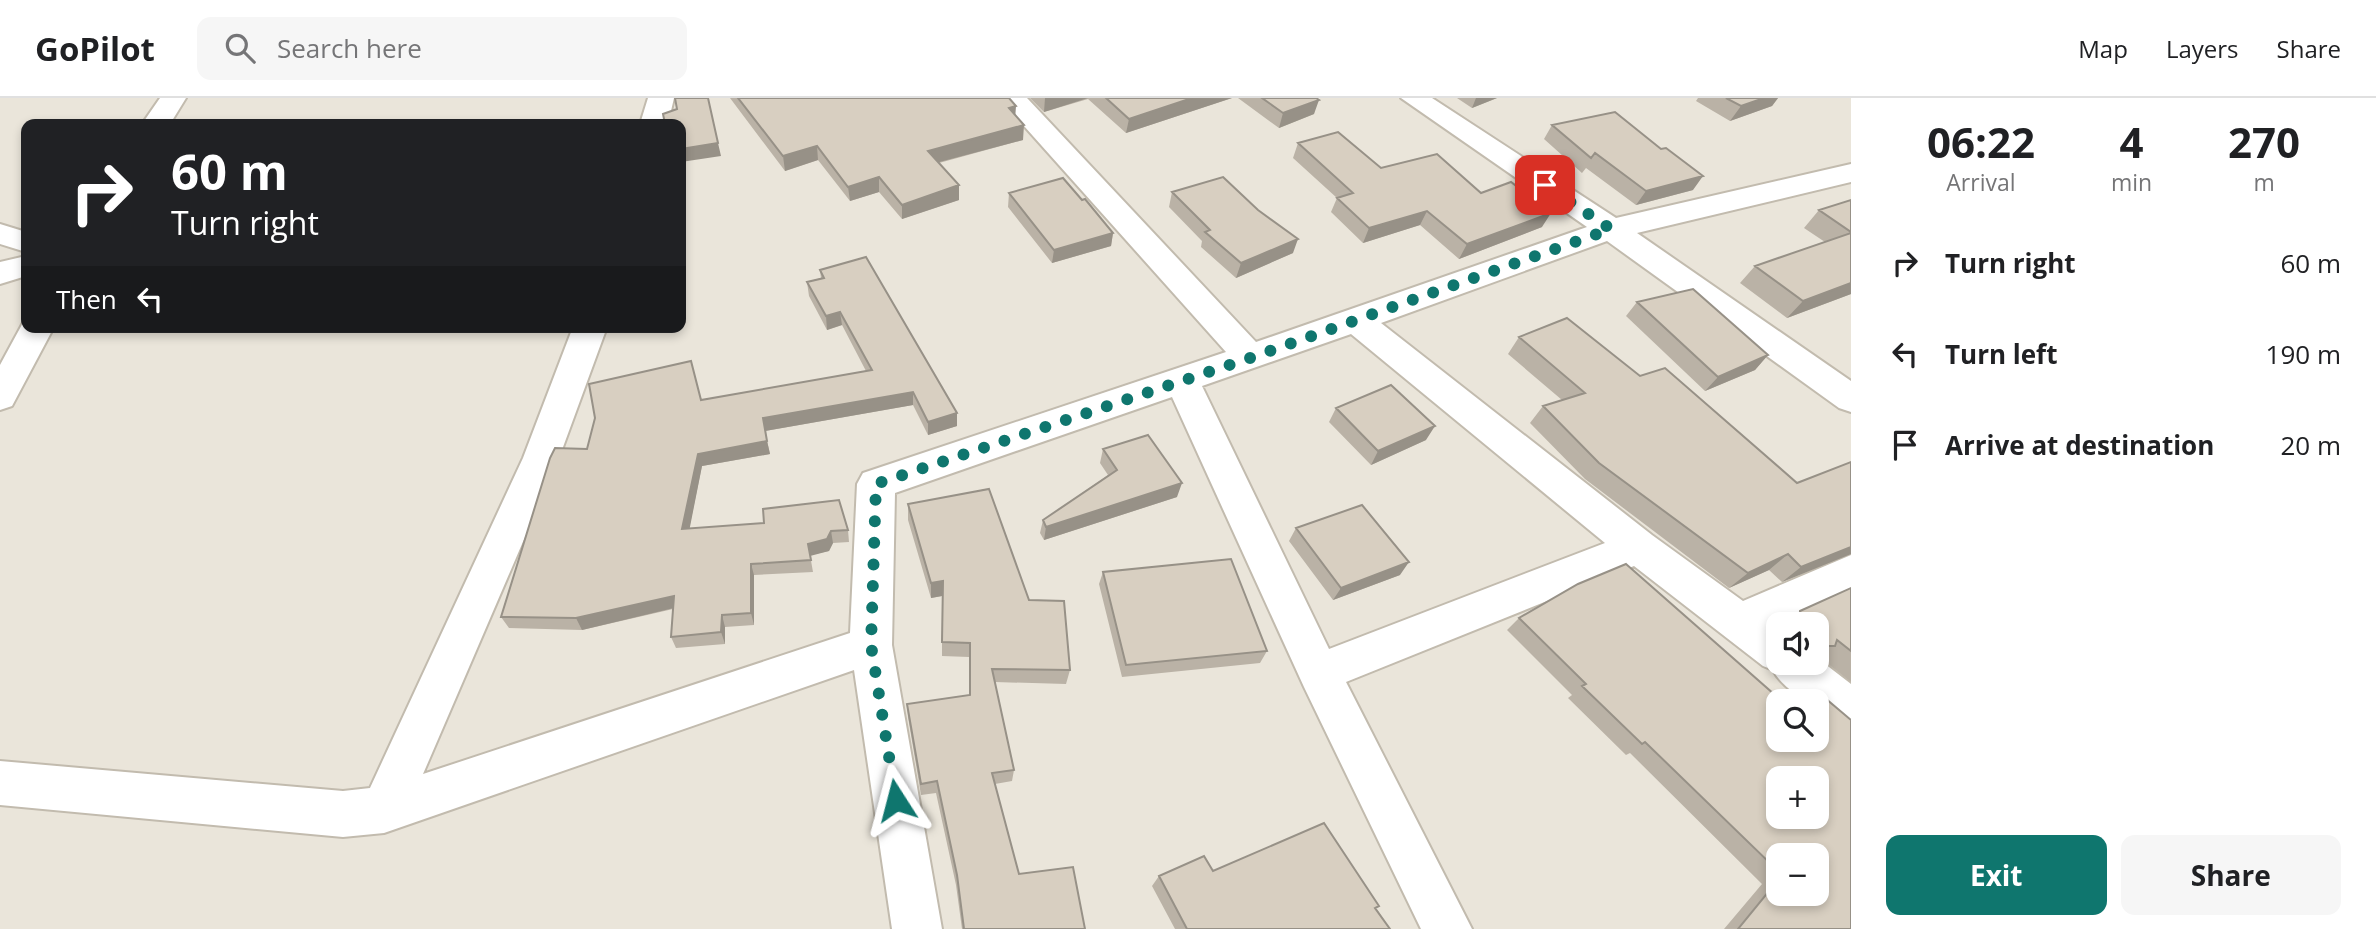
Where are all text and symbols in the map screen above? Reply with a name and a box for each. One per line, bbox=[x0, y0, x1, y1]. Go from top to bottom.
search box bbox=[197, 17, 687, 80]
text: GoPilot bbox=[35, 26, 155, 71]
icon: search bbox=[221, 29, 259, 67]
text: Search here bbox=[277, 30, 422, 66]
text: Map bbox=[2078, 32, 2128, 65]
text: Layers bbox=[2166, 32, 2239, 65]
text: Share bbox=[2277, 32, 2341, 65]
text: 06:22 bbox=[1927, 113, 2035, 170]
text: 4 bbox=[2119, 113, 2144, 170]
text: 270 bbox=[2228, 113, 2300, 170]
text: 60 m bbox=[171, 138, 288, 204]
icon: right bbox=[56, 147, 147, 238]
pin bbox=[1515, 155, 1575, 215]
icon: arrive bbox=[1526, 166, 1564, 204]
text: Arrival bbox=[1946, 166, 2016, 198]
text: min bbox=[2111, 166, 2152, 198]
text: m bbox=[2253, 166, 2275, 198]
text: Turn right bbox=[171, 201, 319, 244]
icon: right bbox=[1886, 244, 1924, 282]
text: Turn right bbox=[1945, 245, 2076, 281]
text: 60 m bbox=[2280, 245, 2341, 281]
icon: left bbox=[131, 280, 169, 318]
text: Then bbox=[56, 281, 117, 317]
icon: left bbox=[1886, 335, 1924, 373]
text: Turn left bbox=[1945, 336, 2057, 372]
text: 190 m bbox=[2266, 336, 2341, 372]
icon: arrive bbox=[1886, 426, 1924, 464]
text: Arrive at destination bbox=[1945, 427, 2214, 463]
text: 20 m bbox=[2280, 427, 2341, 463]
map controls bbox=[1766, 612, 1829, 906]
button: sound bbox=[1766, 612, 1829, 675]
button: search bbox=[1766, 689, 1829, 752]
position arrow bbox=[859, 763, 933, 837]
button: + bbox=[1766, 766, 1829, 829]
button: Exit bbox=[1886, 835, 2107, 915]
button: Share bbox=[2121, 835, 2341, 915]
button: − bbox=[1766, 843, 1829, 906]

